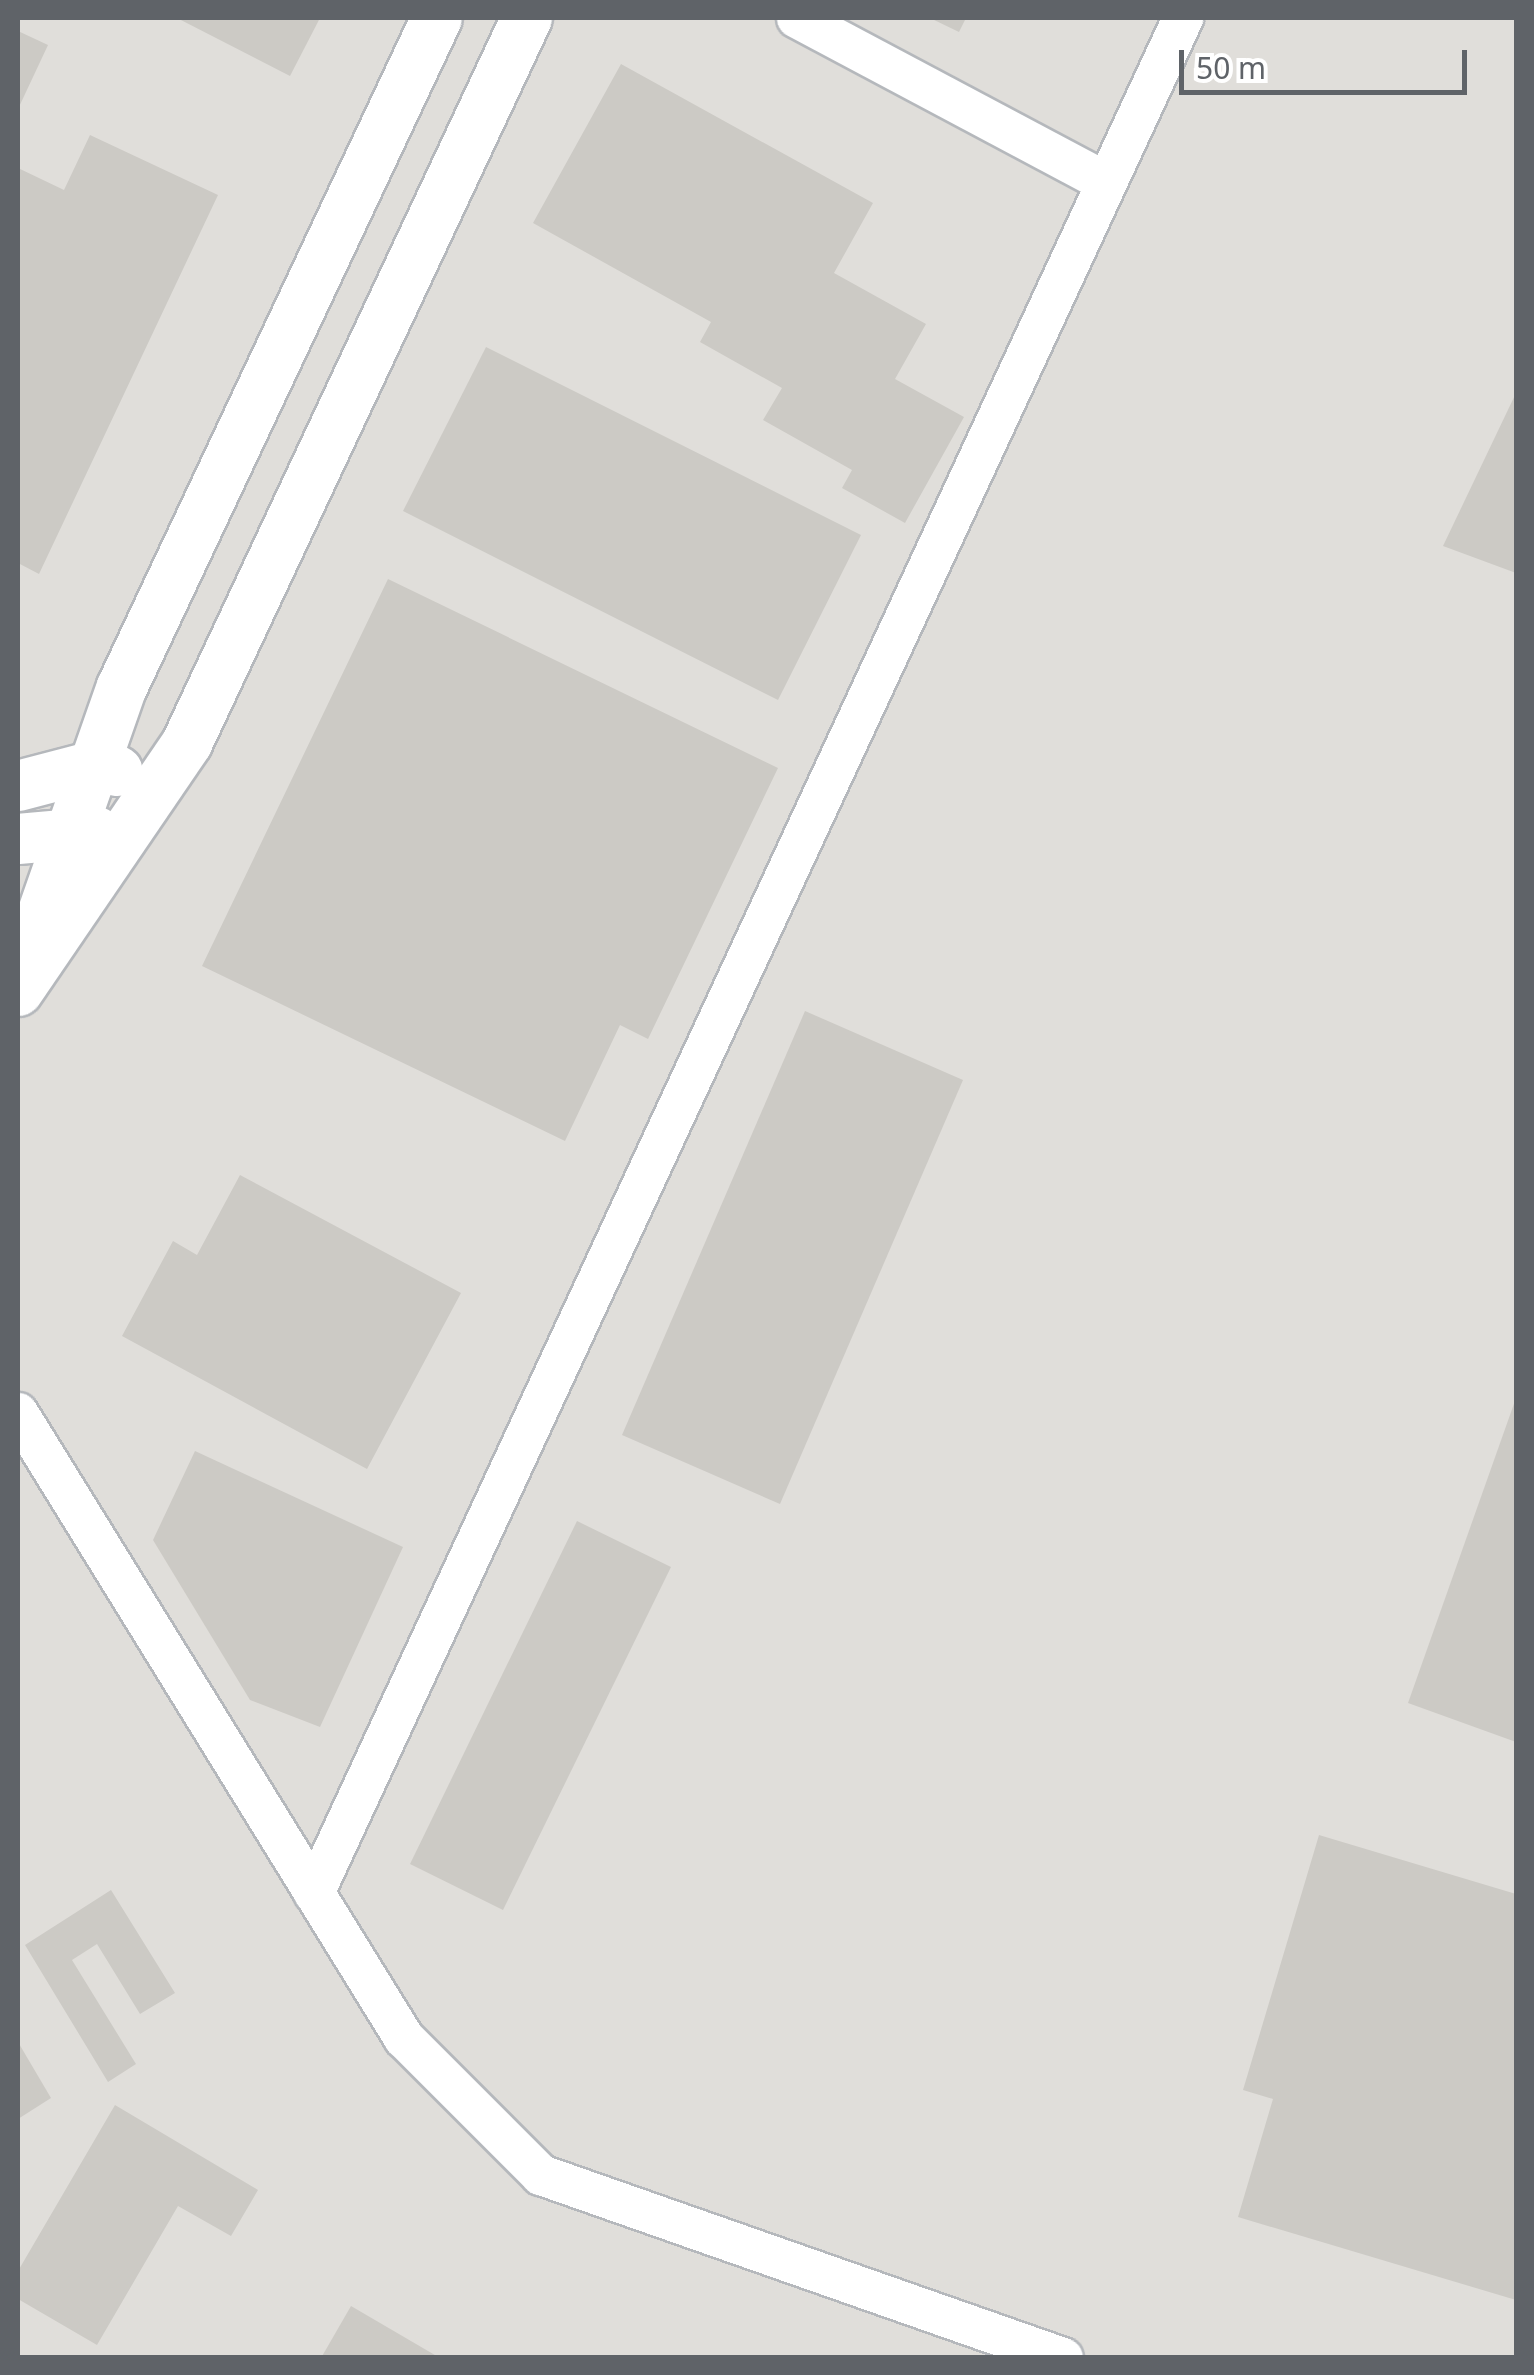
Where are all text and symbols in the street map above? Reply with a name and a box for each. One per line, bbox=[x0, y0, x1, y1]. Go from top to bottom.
scale bar bbox=[1184, 30, 1472, 92]
text: 50 m bbox=[1196, 47, 1266, 88]

